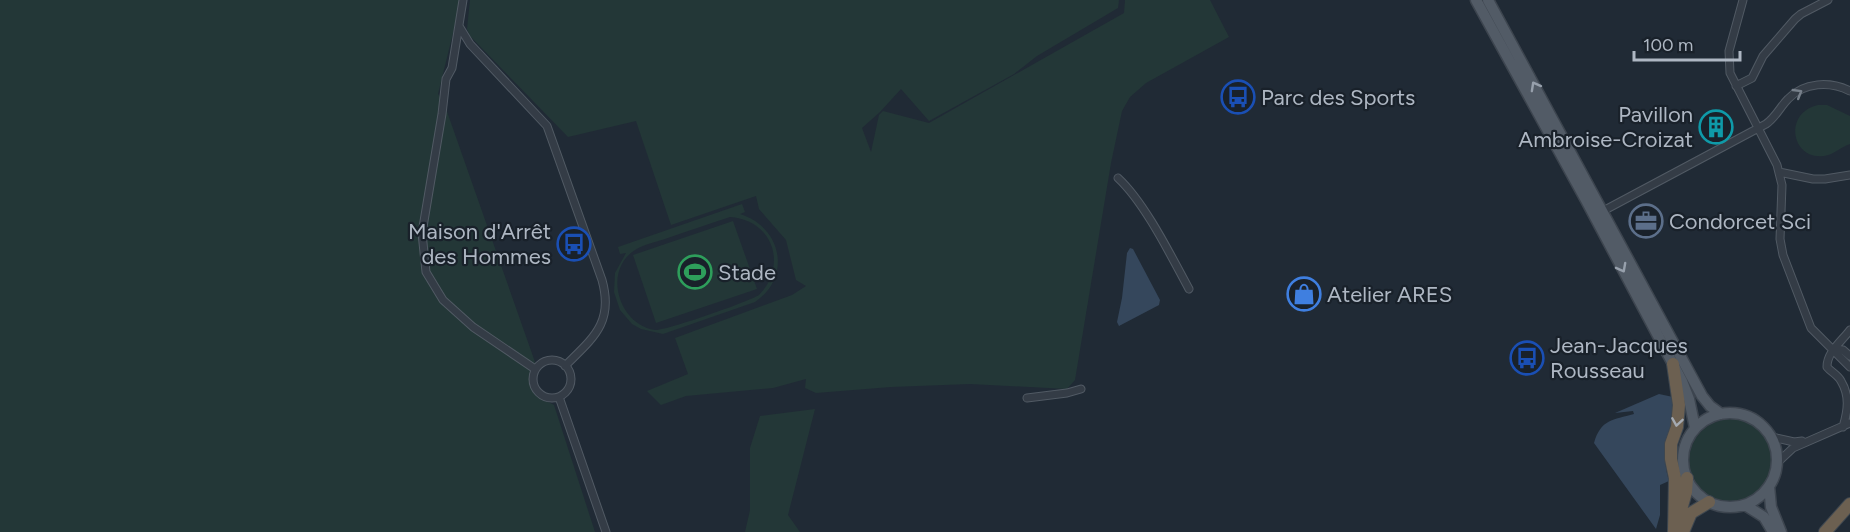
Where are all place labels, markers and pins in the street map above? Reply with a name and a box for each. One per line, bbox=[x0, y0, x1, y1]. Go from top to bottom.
bus stop icon: Parc des Sports bbox=[1220, 79, 1256, 115]
place label: Parc des Sports bbox=[1261, 84, 1415, 111]
place label: Pavillon Ambroise-Croizat bbox=[1518, 101, 1693, 153]
building icon: Pavillon Ambroise-Croizat bbox=[1698, 109, 1734, 145]
office icon: Condorcet Sci bbox=[1628, 203, 1664, 239]
place label: Condorcet Sci bbox=[1669, 208, 1811, 235]
place label: Maison d'Arrêt des Hommes bbox=[408, 218, 551, 270]
bus stop icon: Maison d'Arrêt des Hommes bbox=[556, 226, 592, 262]
sports icon: Stade bbox=[677, 254, 713, 290]
place label: Stade bbox=[718, 259, 776, 286]
shop icon: Atelier ARES bbox=[1286, 276, 1322, 312]
place label: Atelier ARES bbox=[1327, 281, 1452, 308]
place label: Jean-Jacques Rousseau bbox=[1550, 332, 1688, 384]
bus stop icon: Jean-Jacques Rousseau bbox=[1509, 340, 1545, 376]

